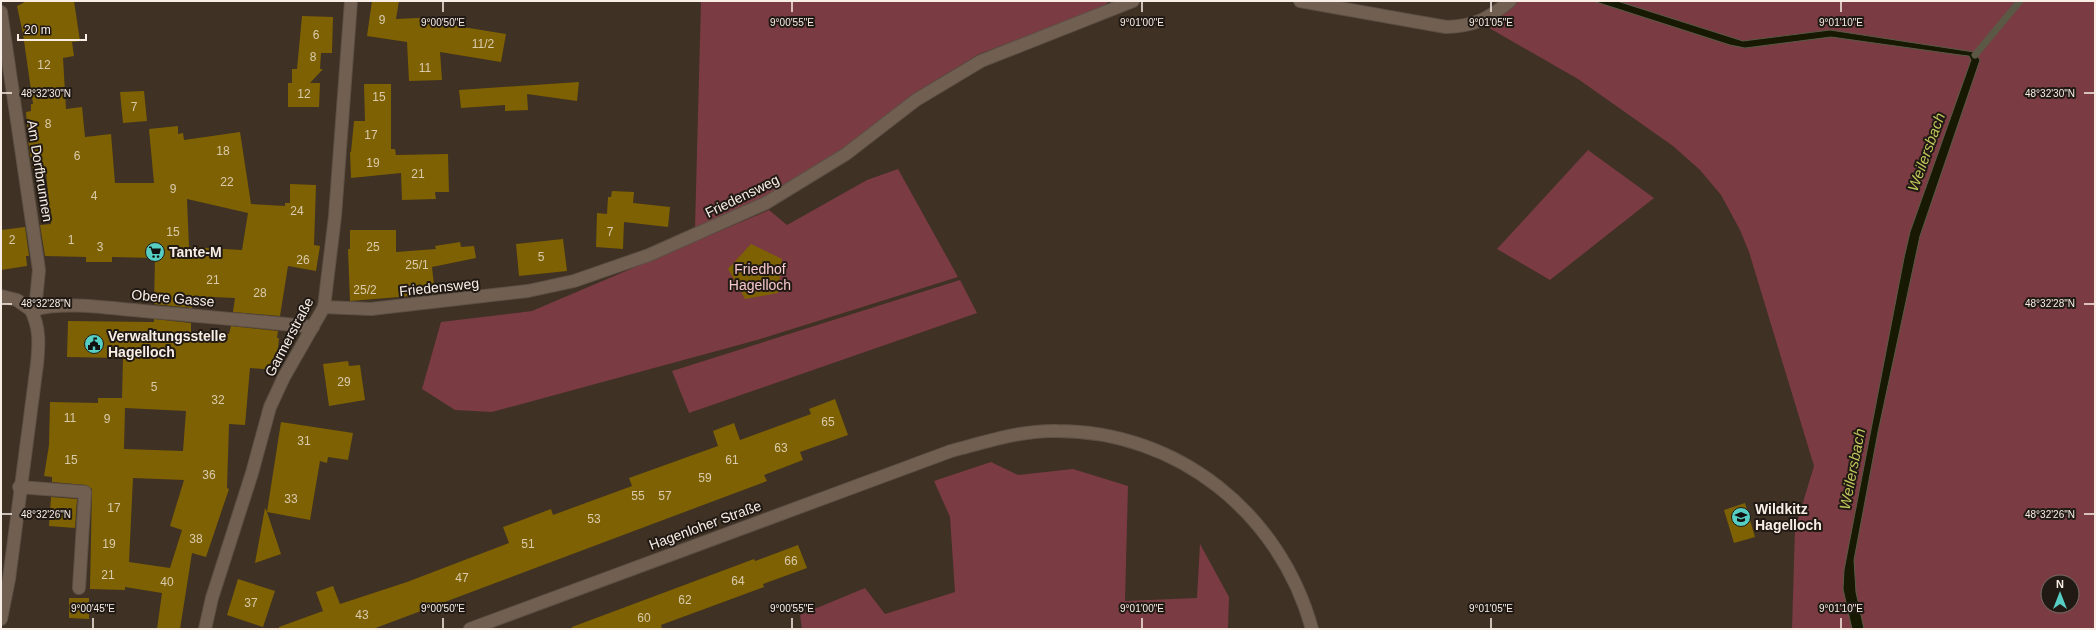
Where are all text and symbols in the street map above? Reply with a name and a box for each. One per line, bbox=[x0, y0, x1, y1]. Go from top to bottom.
house number: 9 bbox=[379, 13, 386, 27]
scale bar bbox=[18, 16, 86, 42]
text: 9°00'50"E bbox=[421, 17, 465, 28]
text: 9°00'55"E bbox=[770, 17, 814, 28]
text: 9°01'00"E bbox=[1120, 17, 1164, 28]
text: 9°01'05"E bbox=[1469, 17, 1513, 28]
text: 9°01'10"E bbox=[1819, 17, 1863, 28]
text: 20 m bbox=[24, 23, 51, 37]
house number: 6 bbox=[313, 28, 320, 42]
house number: 11/2 bbox=[472, 37, 495, 51]
house number: 8 bbox=[310, 50, 317, 64]
house number: 12 bbox=[37, 58, 51, 72]
house number: 11 bbox=[419, 61, 432, 75]
house number: 12 bbox=[297, 87, 311, 101]
text: 48°32'30"N bbox=[21, 88, 71, 99]
text: 48°32'30"N bbox=[2025, 88, 2075, 99]
house number: 15 bbox=[372, 90, 386, 104]
house number: 7 bbox=[131, 100, 138, 114]
water label: Weilersbach bbox=[1904, 110, 1948, 194]
house number: 8 bbox=[45, 117, 52, 131]
street label: Am Dorfbrunnen bbox=[24, 119, 56, 223]
house number: 17 bbox=[364, 128, 378, 142]
house number: 18 bbox=[216, 144, 230, 158]
house number: 6 bbox=[74, 149, 81, 163]
house number: 19 bbox=[366, 156, 380, 170]
house number: 21 bbox=[411, 167, 425, 181]
street label: Friedensweg bbox=[702, 171, 782, 221]
house number: 22 bbox=[220, 175, 234, 189]
house number: 9 bbox=[170, 182, 177, 196]
house number: 4 bbox=[91, 189, 98, 203]
house number: 24 bbox=[290, 204, 304, 218]
house number: 15 bbox=[166, 225, 180, 239]
house number: 7 bbox=[607, 225, 614, 239]
house number: 2 bbox=[9, 233, 16, 247]
house number: 1 bbox=[68, 233, 75, 247]
house number: 3 bbox=[97, 240, 104, 254]
house number: 25 bbox=[366, 240, 380, 254]
supermarket icon: Tante-M bbox=[144, 241, 166, 263]
place label: Tante-M bbox=[169, 244, 222, 260]
house number: 5 bbox=[538, 250, 545, 264]
house number: 26 bbox=[296, 253, 310, 267]
house number: 25/1 bbox=[405, 258, 429, 272]
park label: Friedhof Hagelloch bbox=[729, 261, 791, 293]
house number: 21 bbox=[206, 273, 220, 287]
street label: Friedensweg bbox=[398, 275, 480, 299]
house number: 25/2 bbox=[353, 283, 377, 297]
street label: Obere Gasse bbox=[131, 286, 215, 310]
house number: 28 bbox=[253, 286, 267, 300]
street label: Garmerstraße bbox=[261, 295, 317, 379]
text: 48°32'28"N bbox=[21, 298, 71, 309]
text: 48°32'28"N bbox=[2025, 298, 2075, 309]
place label: Verwaltungsstelle Hagelloch bbox=[108, 328, 226, 360]
public building icon: Verwaltungsstelle Hagelloch bbox=[83, 333, 105, 355]
house number: 29 bbox=[337, 375, 351, 389]
house number: 5 bbox=[151, 380, 158, 394]
house number: 32 bbox=[211, 393, 225, 407]
house number: 11 bbox=[64, 411, 77, 425]
house number: 9 bbox=[104, 412, 111, 426]
house number: 65 bbox=[821, 415, 835, 429]
water label: Weilersbach bbox=[1836, 427, 1868, 511]
house number: 31 bbox=[297, 434, 311, 448]
house number: 63 bbox=[774, 441, 788, 455]
house number: 15 bbox=[64, 453, 78, 467]
house number: 61 bbox=[725, 453, 739, 467]
house number: 36 bbox=[202, 468, 216, 482]
house number: 59 bbox=[698, 471, 712, 485]
house number: 55 bbox=[631, 489, 645, 503]
house number: 57 bbox=[658, 489, 672, 503]
house number: 33 bbox=[284, 492, 298, 506]
street label: Hagenloher Straße bbox=[647, 497, 764, 553]
house number: 17 bbox=[107, 501, 121, 515]
place label: Wildkitz Hagelloch bbox=[1755, 501, 1822, 533]
school or university icon: Wildkitz Hagelloch bbox=[1730, 506, 1752, 528]
text: 48°32'26"N bbox=[21, 509, 71, 520]
text: 48°32'26"N bbox=[2025, 509, 2075, 520]
house number: 53 bbox=[587, 512, 601, 526]
house number: 38 bbox=[189, 532, 203, 546]
house number: 19 bbox=[102, 537, 116, 551]
house number: 51 bbox=[521, 537, 535, 551]
house number: 66 bbox=[784, 554, 798, 568]
house number: 21 bbox=[101, 568, 115, 582]
house number: 47 bbox=[455, 571, 469, 585]
house number: 64 bbox=[731, 574, 745, 588]
north arrow bbox=[2040, 574, 2080, 614]
house number: 40 bbox=[160, 575, 174, 589]
text: N bbox=[2056, 578, 2064, 590]
house number: 62 bbox=[678, 593, 692, 607]
house number: 37 bbox=[244, 596, 258, 610]
text: 9°00'45"E bbox=[71, 603, 115, 614]
text: 9°00'50"E bbox=[421, 603, 465, 614]
text: 9°00'55"E bbox=[770, 603, 814, 614]
text: 9°01'00"E bbox=[1120, 603, 1164, 614]
text: 9°01'05"E bbox=[1469, 603, 1513, 614]
text: 9°01'10"E bbox=[1819, 603, 1863, 614]
house number: 43 bbox=[355, 608, 369, 622]
house number: 60 bbox=[637, 611, 651, 625]

